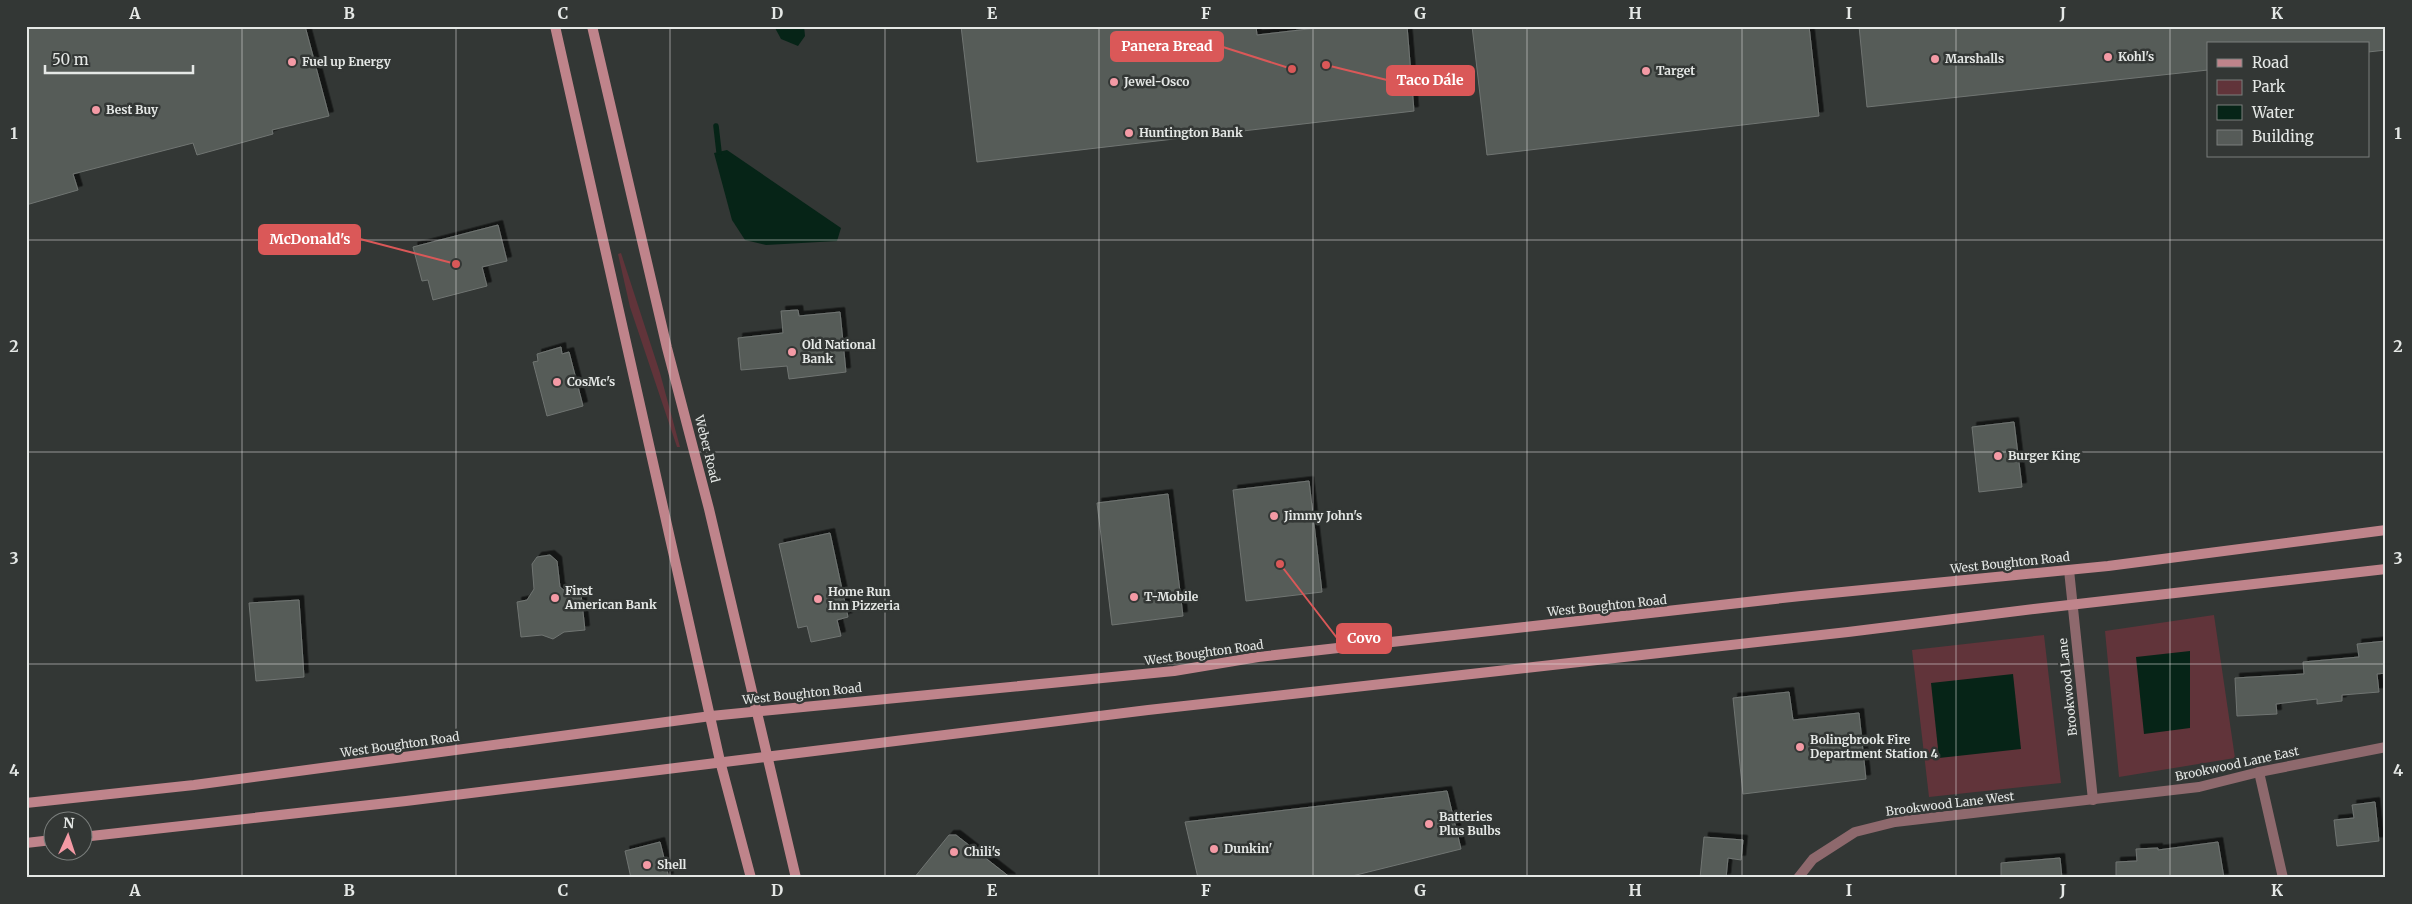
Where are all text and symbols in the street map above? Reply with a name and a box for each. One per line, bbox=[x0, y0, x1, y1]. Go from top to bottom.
text: A bbox=[128, 3, 141, 23]
text: B bbox=[343, 3, 355, 23]
text: C bbox=[558, 3, 568, 23]
text: D bbox=[771, 3, 783, 23]
text: E bbox=[987, 3, 998, 23]
text: F bbox=[1201, 3, 1211, 23]
text: G bbox=[1414, 3, 1426, 23]
text: H bbox=[1628, 3, 1642, 23]
text: I bbox=[1846, 3, 1852, 23]
text: J bbox=[2059, 3, 2066, 23]
text: K bbox=[2271, 3, 2283, 23]
callout: Panera Bread bbox=[1111, 32, 1223, 61]
text: Panera Bread bbox=[1121, 37, 1213, 55]
scale bar bbox=[45, 42, 192, 74]
legend bbox=[2207, 42, 2370, 158]
place label: Kohl's bbox=[2118, 49, 2154, 64]
text: 50 m bbox=[52, 50, 89, 69]
place label: Marshalls bbox=[1945, 51, 2004, 66]
marker: Kohl's bbox=[2102, 51, 2114, 63]
marker: Marshalls bbox=[1929, 53, 1941, 65]
text: Road bbox=[2252, 53, 2288, 72]
place label: Fuel up Energy bbox=[302, 54, 392, 69]
marker: Fuel up Energy bbox=[286, 56, 298, 68]
place label: Target bbox=[1656, 63, 1695, 78]
marker: Target bbox=[1640, 65, 1652, 77]
callout: Taco Dále bbox=[1387, 66, 1474, 95]
text: Taco Dále bbox=[1397, 71, 1464, 89]
place label: Jewel-Osco bbox=[1123, 74, 1189, 89]
marker: Jewel-Osco bbox=[1108, 76, 1120, 88]
text: Park bbox=[2252, 77, 2286, 96]
place label: Best Buy bbox=[106, 102, 159, 117]
text: Water bbox=[2251, 103, 2295, 122]
marker: Best Buy bbox=[90, 104, 102, 116]
text: 1 bbox=[10, 123, 18, 143]
text: 1 bbox=[2394, 123, 2402, 143]
place label: Huntington Bank bbox=[1139, 125, 1243, 140]
marker: Huntington Bank bbox=[1123, 127, 1135, 139]
text: Building bbox=[2252, 127, 2314, 146]
callout: McDonald's bbox=[259, 225, 360, 254]
text: McDonald's bbox=[269, 230, 351, 248]
text: 2 bbox=[9, 336, 19, 356]
text: 2 bbox=[2393, 336, 2403, 356]
place label: Old National Bank bbox=[802, 337, 876, 366]
marker: Old National Bank bbox=[786, 346, 798, 358]
place label: CosMc's bbox=[567, 374, 615, 389]
marker: CosMc's bbox=[551, 376, 563, 388]
street label: Weber Road bbox=[692, 413, 723, 484]
place label: Burger King bbox=[2008, 448, 2081, 463]
marker: Burger King bbox=[1992, 450, 2004, 462]
place label: Jimmy John's bbox=[1283, 508, 1362, 523]
marker: Jimmy John's bbox=[1268, 510, 1280, 522]
text: 3 bbox=[9, 548, 19, 568]
text: 3 bbox=[2393, 548, 2403, 568]
street label: West Boughton Road bbox=[1948, 549, 2070, 576]
place label: First American Bank bbox=[564, 583, 657, 612]
place label: Home Run Inn Pizzeria bbox=[828, 584, 900, 613]
place label: T-Mobile bbox=[1144, 589, 1199, 604]
marker: T-Mobile bbox=[1128, 591, 1140, 603]
marker: First American Bank bbox=[549, 592, 561, 604]
street label: West Boughton Road bbox=[1545, 592, 1667, 619]
marker: Home Run Inn Pizzeria bbox=[812, 593, 824, 605]
callout: Covo bbox=[1337, 624, 1391, 653]
text: Covo bbox=[1347, 629, 1381, 647]
street label: West Boughton Road bbox=[1142, 637, 1264, 668]
street label: Brookwood Lane bbox=[2055, 637, 2080, 737]
street label: West Boughton Road bbox=[740, 680, 862, 707]
street label: West Boughton Road bbox=[338, 729, 460, 760]
place label: Bolingbrook Fire Department Station 4 bbox=[1810, 732, 1939, 761]
marker: Bolingbrook Fire Department Station 4 bbox=[1794, 741, 1806, 753]
street label: Brookwood Lane East bbox=[2174, 743, 2300, 784]
text: 4 bbox=[9, 760, 19, 780]
text: 4 bbox=[2393, 760, 2403, 780]
street label: Brookwood Lane West bbox=[1885, 788, 2015, 819]
place label: Batteries Plus Bulbs bbox=[1439, 809, 1501, 838]
north arrow bbox=[42, 812, 92, 862]
text: N bbox=[63, 814, 75, 832]
marker: Batteries Plus Bulbs bbox=[1423, 818, 1435, 830]
place label: Dunkin' bbox=[1224, 841, 1272, 856]
marker: Dunkin' bbox=[1208, 843, 1220, 855]
place label: Chili's bbox=[964, 844, 1000, 859]
marker: Chili's bbox=[948, 846, 960, 858]
place label: Shell bbox=[657, 857, 687, 872]
marker: Shell bbox=[641, 859, 653, 871]
text: A bbox=[128, 880, 141, 900]
text: B bbox=[343, 880, 355, 900]
text: C bbox=[558, 880, 568, 900]
text: D bbox=[771, 880, 783, 900]
text: E bbox=[987, 880, 998, 900]
text: F bbox=[1201, 880, 1211, 900]
text: G bbox=[1414, 880, 1426, 900]
text: H bbox=[1628, 880, 1642, 900]
text: I bbox=[1846, 880, 1852, 900]
text: J bbox=[2059, 880, 2066, 900]
text: K bbox=[2271, 880, 2283, 900]

